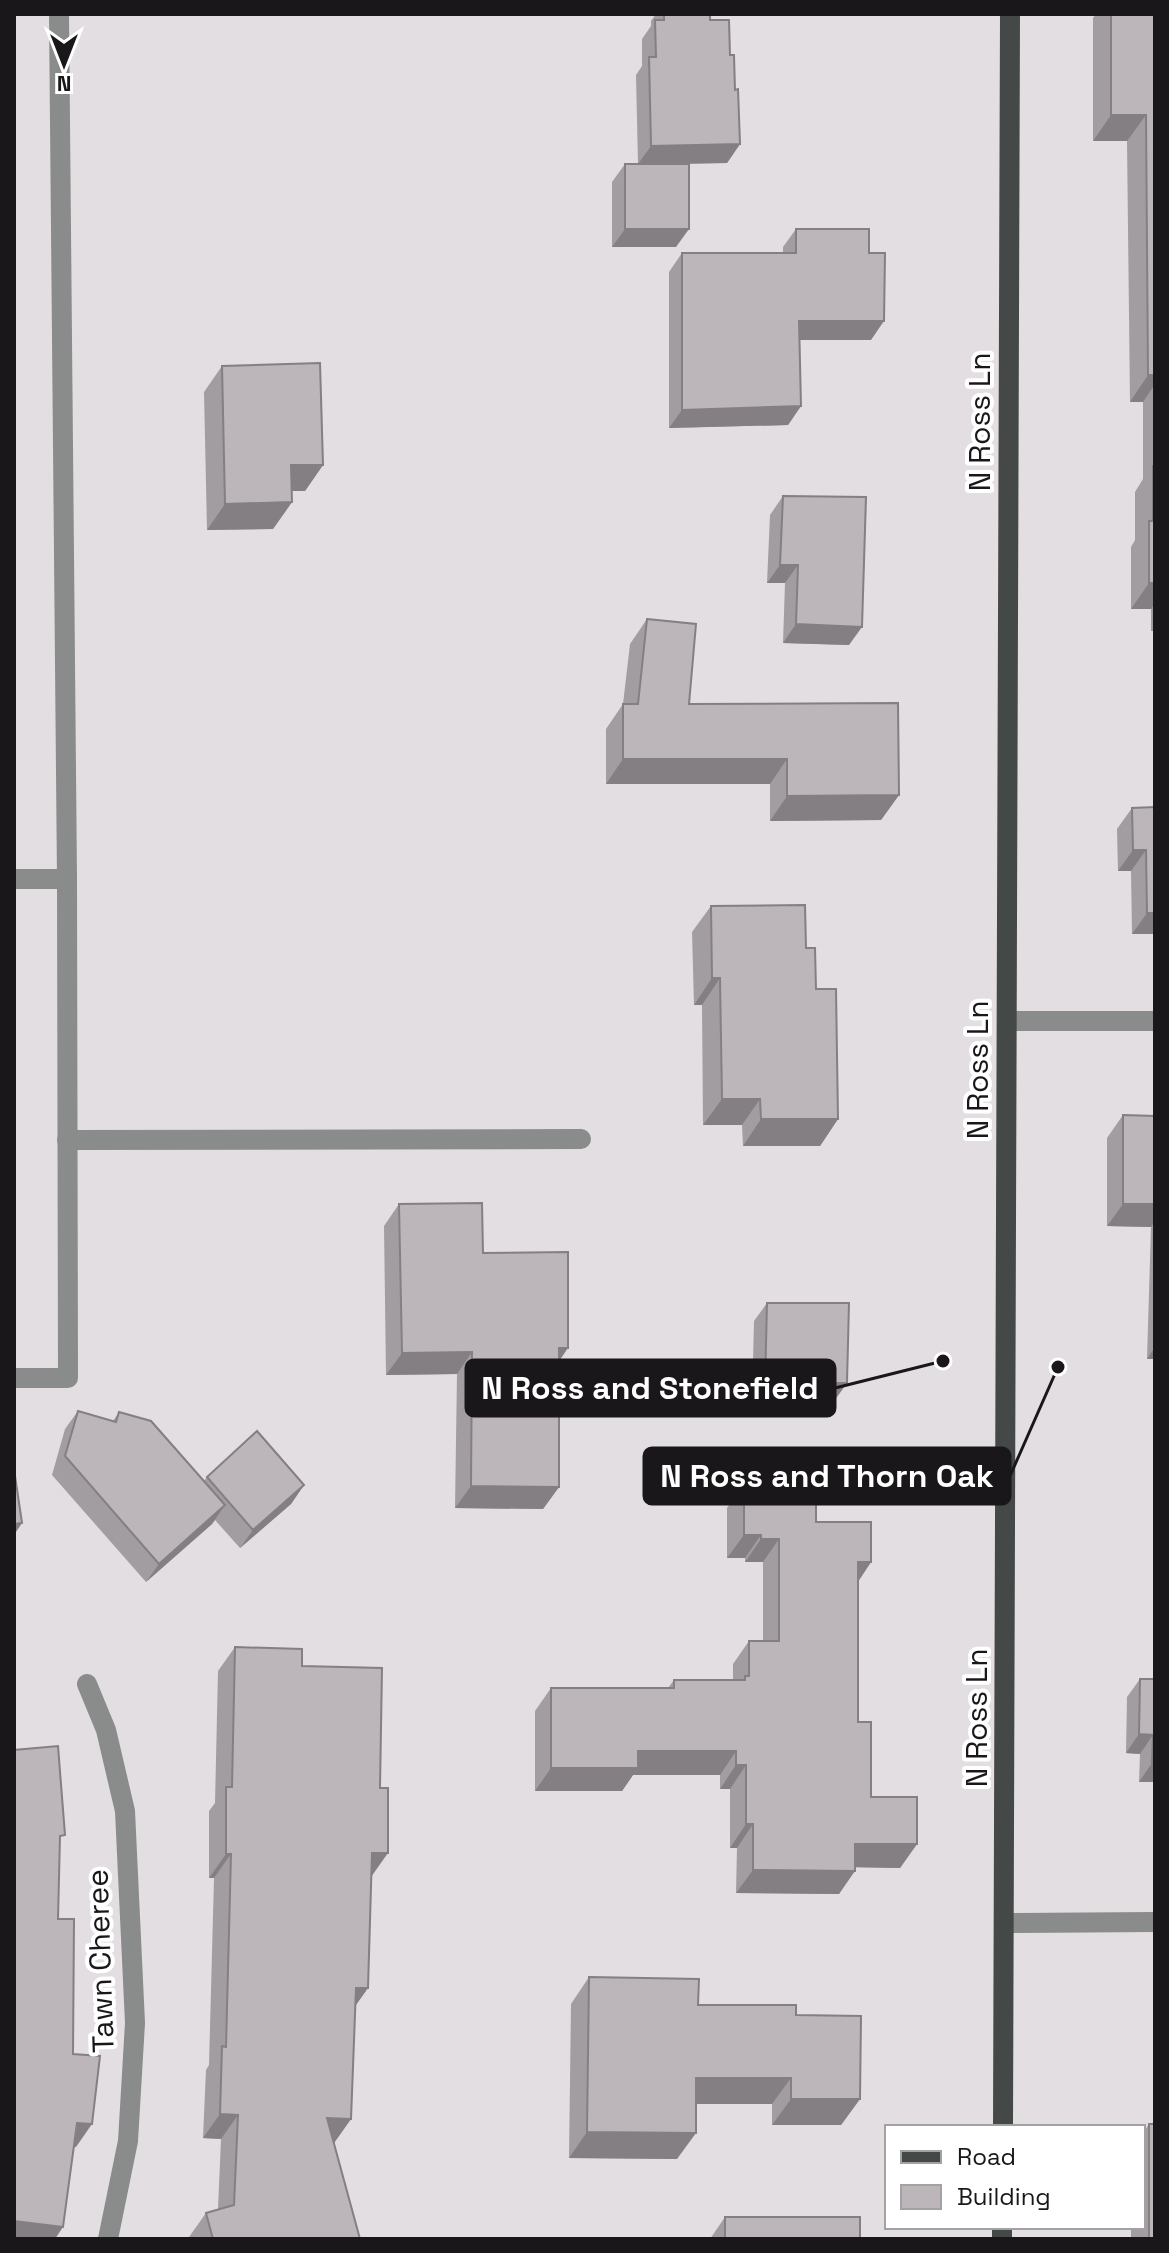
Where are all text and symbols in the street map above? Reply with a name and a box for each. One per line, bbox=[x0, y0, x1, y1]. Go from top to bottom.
north arrow bbox=[24, 24, 104, 104]
text: N bbox=[57, 70, 71, 98]
street label: N Ross Ln bbox=[960, 352, 999, 492]
street label: N Ross Ln bbox=[958, 1000, 997, 1140]
callout: N Ross and Stonefield bbox=[466, 1360, 835, 1416]
text: N Ross and Stonefield bbox=[481, 1368, 819, 1408]
callout: N Ross and Thorn Oak bbox=[644, 1448, 1010, 1504]
text: N Ross and Thorn Oak bbox=[660, 1456, 994, 1496]
street label: N Ross Ln bbox=[957, 1648, 996, 1788]
street label: Tawn Cheree bbox=[77, 1868, 123, 2054]
legend bbox=[885, 2125, 1145, 2229]
text: Road bbox=[957, 2141, 1016, 2172]
text: Building bbox=[957, 2181, 1051, 2212]

